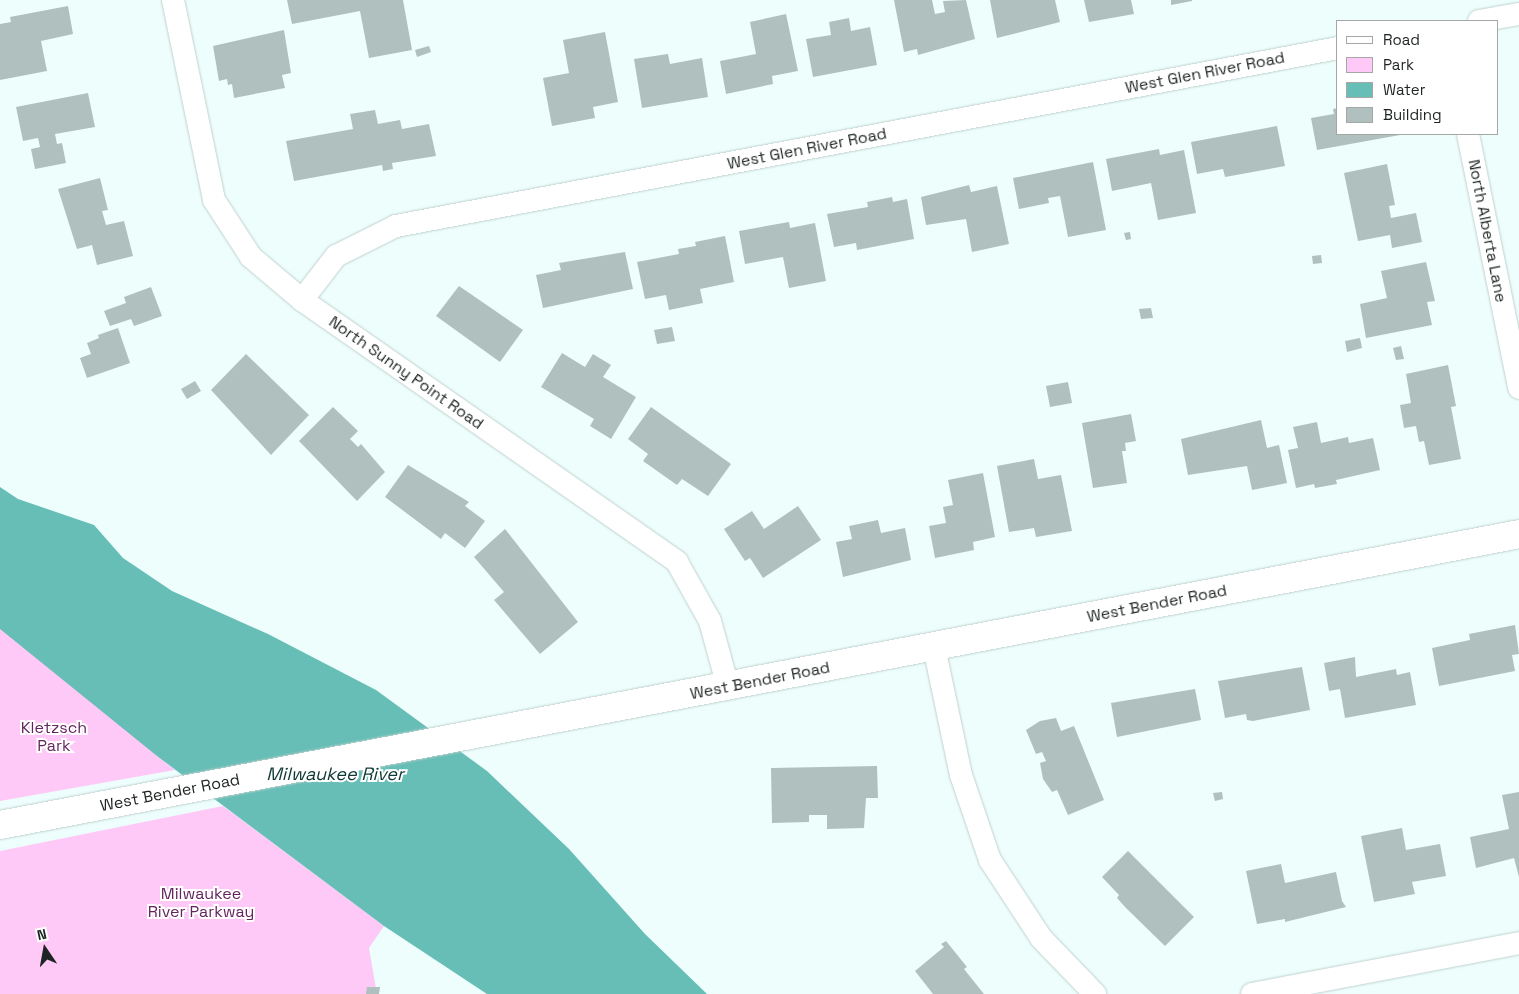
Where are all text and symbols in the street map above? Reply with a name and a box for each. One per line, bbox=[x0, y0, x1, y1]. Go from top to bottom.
legend bbox=[1336, 20, 1499, 135]
text: Road bbox=[1383, 30, 1420, 49]
street label: West Glen River Road bbox=[1124, 48, 1286, 98]
text: Park bbox=[1383, 55, 1414, 74]
text: Water bbox=[1383, 80, 1425, 99]
text: Building bbox=[1383, 105, 1442, 124]
street label: West Glen River Road bbox=[726, 124, 888, 174]
street label: North Alberta Lane bbox=[1464, 158, 1510, 304]
street label: North Sunny Point Road bbox=[325, 312, 487, 434]
street label: West Bender Road bbox=[1085, 581, 1229, 627]
street label: West Bender Road bbox=[688, 658, 832, 704]
park label: Kletzsch Park bbox=[21, 718, 87, 756]
water label: Milwaukee River bbox=[266, 763, 404, 785]
street label: West Bender Road bbox=[98, 770, 242, 816]
park label: Milwaukee River Parkway bbox=[148, 884, 254, 922]
north arrow bbox=[20, 924, 70, 974]
text: N bbox=[35, 925, 48, 944]

